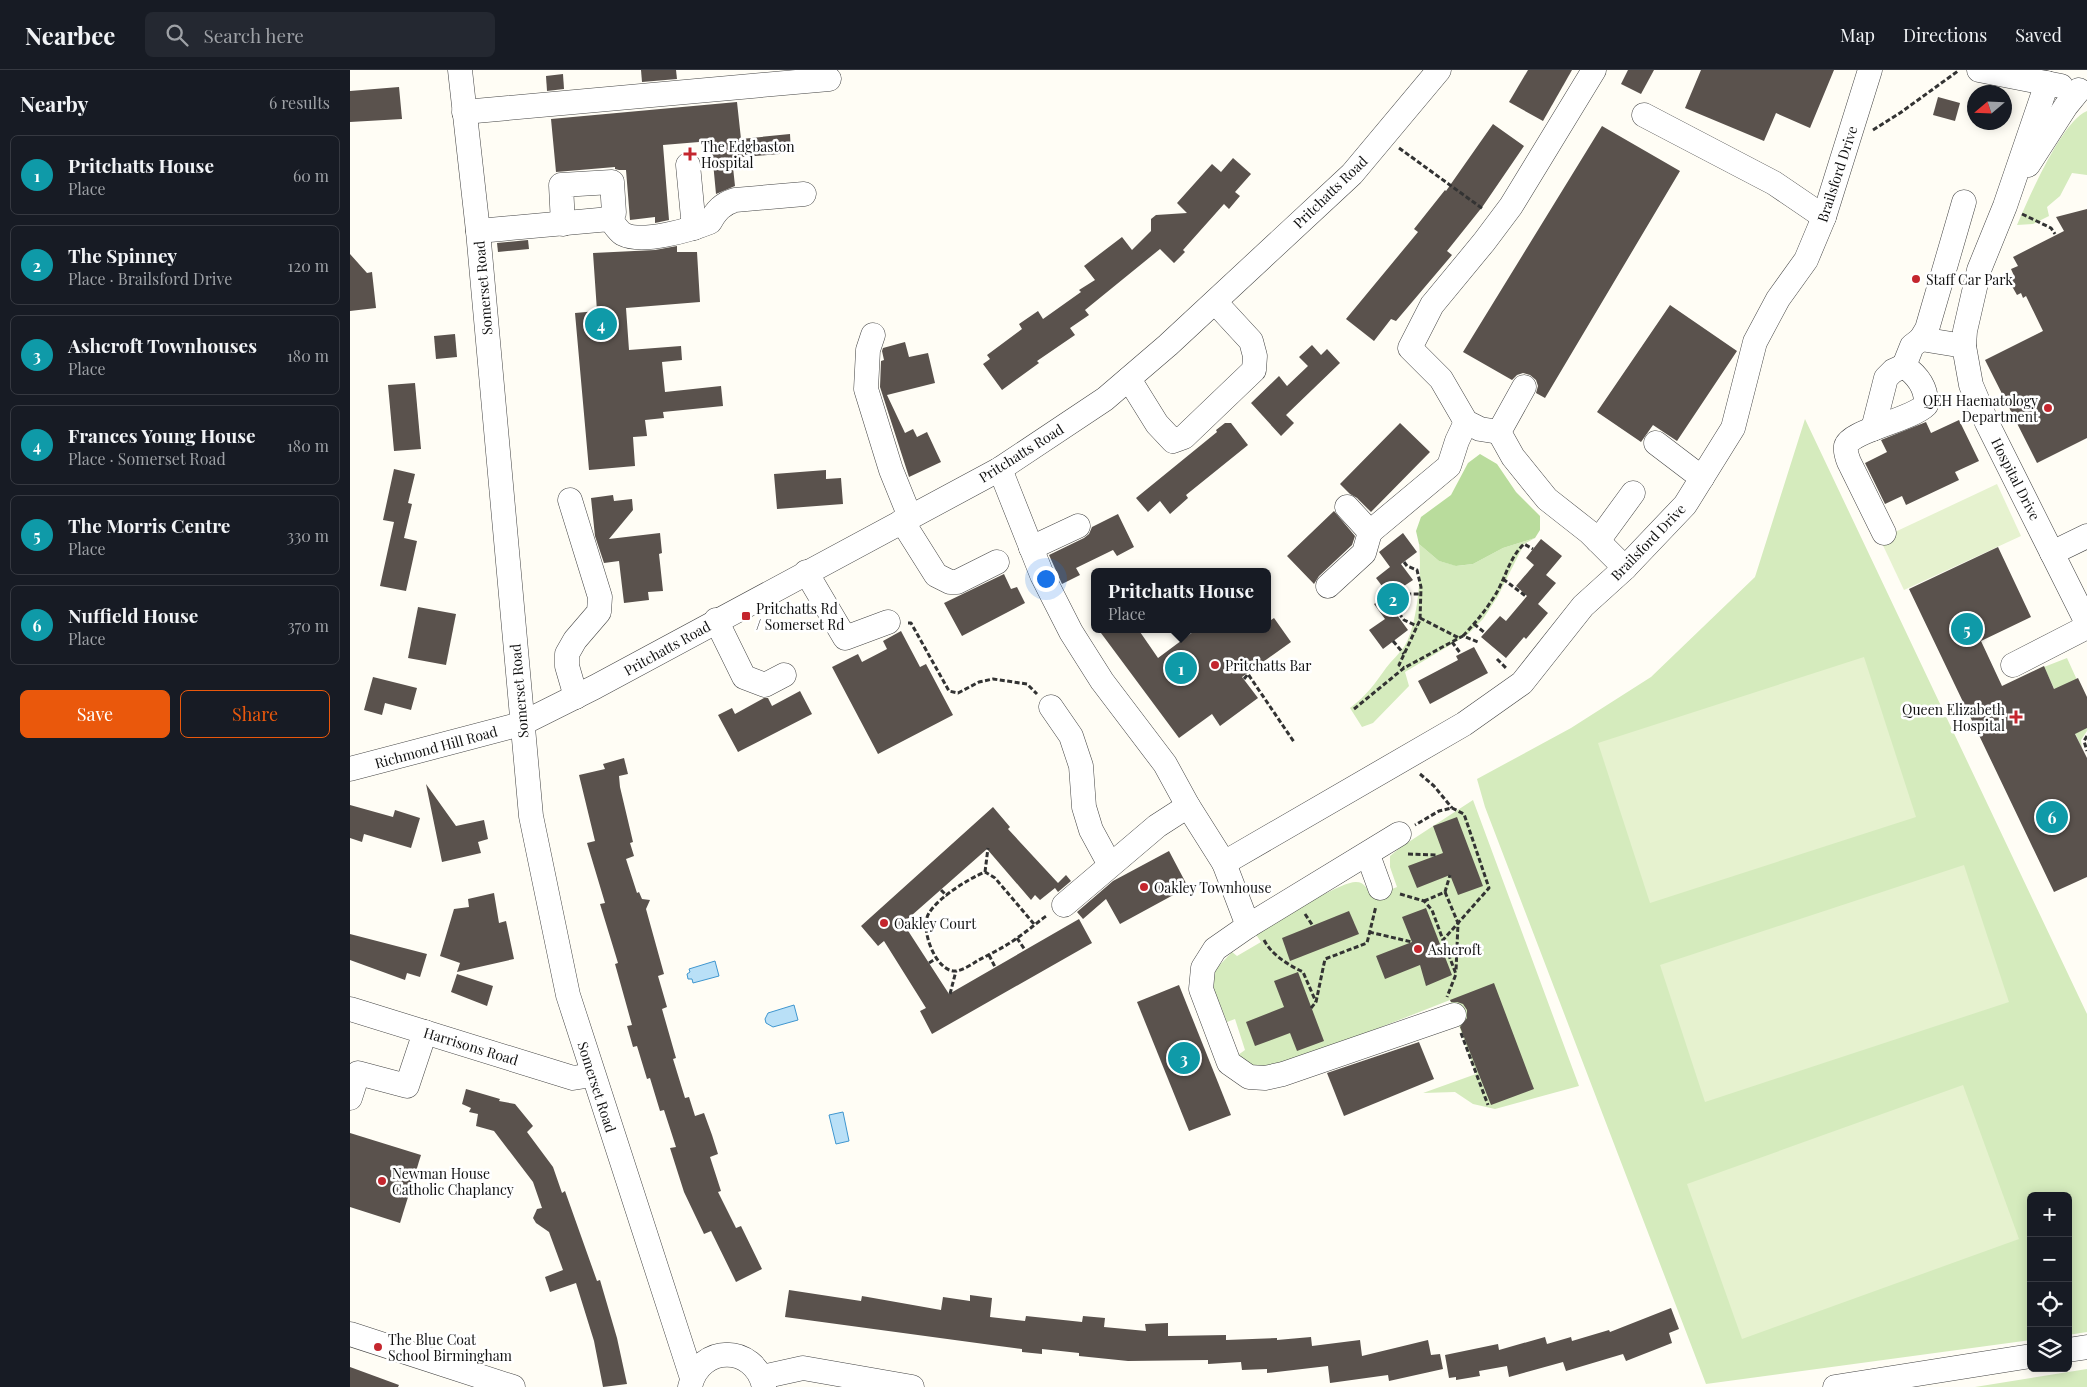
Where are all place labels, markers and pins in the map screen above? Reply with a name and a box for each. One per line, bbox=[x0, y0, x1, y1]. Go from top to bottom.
place label: The Edgbaston Hospital bbox=[701, 137, 795, 172]
marker: The Edgbaston Hospital bbox=[683, 147, 697, 161]
place label: Staff Car Park bbox=[1926, 270, 2013, 289]
marker: Staff Car Park bbox=[1910, 273, 1922, 285]
pin: 4 bbox=[585, 305, 617, 343]
place label: QEH Haematology Department bbox=[1923, 391, 2039, 426]
marker: QEH Haematology Department bbox=[2042, 402, 2054, 414]
pin: 2 bbox=[1377, 580, 1409, 618]
place label: Pritchatts Rd / Somerset Rd bbox=[756, 599, 844, 634]
marker: Pritchatts Rd / Somerset Rd bbox=[740, 610, 752, 622]
pin: 5 bbox=[1951, 610, 1983, 648]
pin: 1 bbox=[1165, 649, 1197, 687]
place label: Pritchatts Bar bbox=[1225, 656, 1312, 675]
marker: Pritchatts Bar bbox=[1209, 659, 1221, 671]
place label: Queen Elizabeth Hospital bbox=[1902, 700, 2006, 735]
marker: Queen Elizabeth Hospital bbox=[2009, 710, 2023, 724]
pin: 6 bbox=[2036, 798, 2068, 836]
place label: Oakley Townhouse bbox=[1154, 878, 1271, 897]
marker: Oakley Townhouse bbox=[1138, 881, 1150, 893]
place label: Oakley Court bbox=[894, 914, 977, 933]
marker: Oakley Court bbox=[878, 917, 890, 929]
place label: Ashcroft bbox=[1427, 940, 1482, 959]
marker: Ashcroft bbox=[1412, 943, 1424, 955]
pin: 3 bbox=[1168, 1039, 1200, 1077]
place label: Newman House Catholic Chaplancy bbox=[392, 1164, 514, 1199]
marker: Newman House Catholic Chaplancy bbox=[376, 1175, 388, 1187]
place label: The Blue Coat School Birmingham bbox=[388, 1330, 513, 1365]
marker: The Blue Coat School Birmingham bbox=[372, 1341, 384, 1353]

